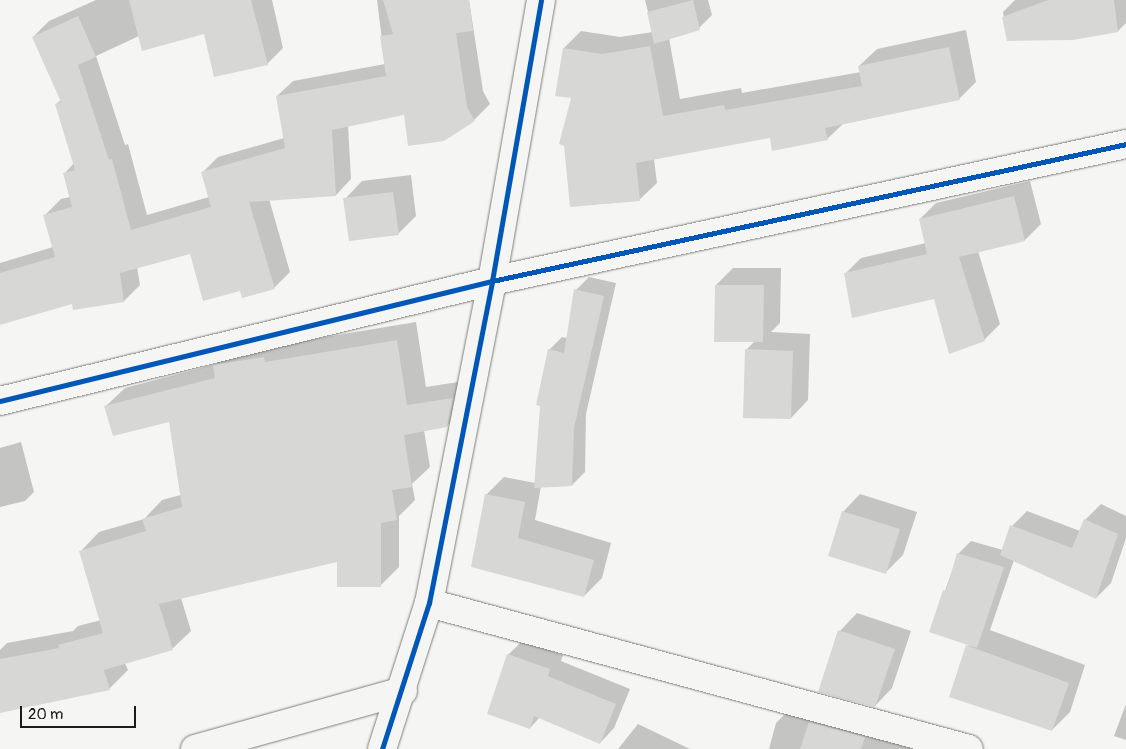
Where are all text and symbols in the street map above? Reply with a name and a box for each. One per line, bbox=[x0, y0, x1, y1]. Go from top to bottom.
scale bar bbox=[22, 696, 139, 728]
text: 20 m bbox=[28, 705, 63, 724]

